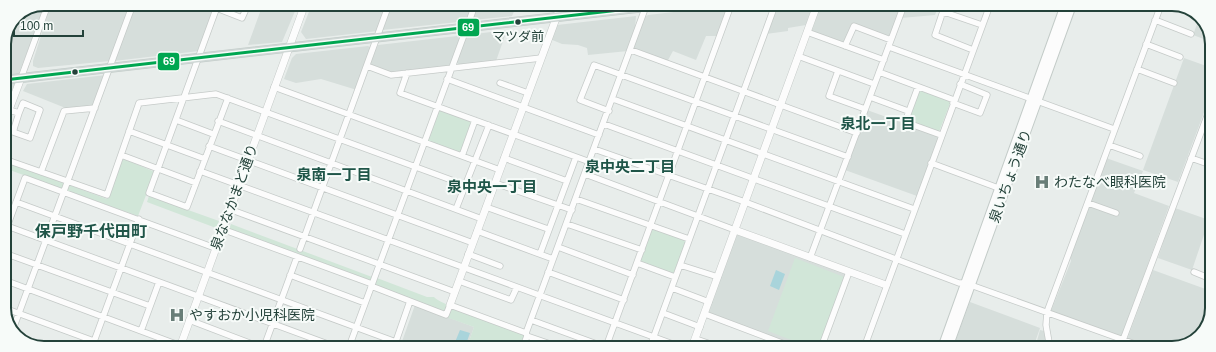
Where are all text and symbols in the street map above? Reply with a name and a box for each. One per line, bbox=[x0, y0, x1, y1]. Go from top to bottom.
scale bar bbox=[14, 12, 83, 38]
marker: マツダ前 bbox=[513, 17, 523, 27]
line badge: 69 bbox=[457, 18, 480, 37]
text: 100 m bbox=[20, 19, 53, 33]
text: 69 bbox=[462, 21, 474, 33]
place label: マツダ前 bbox=[492, 29, 544, 44]
line badge: 69 bbox=[157, 52, 180, 71]
text: 69 bbox=[163, 55, 175, 67]
unlabelled marker bbox=[70, 67, 80, 77]
district label: 泉北一丁目 bbox=[840, 115, 916, 132]
street label: 泉いちょう通り bbox=[986, 127, 1034, 225]
street label: 泉ななかまど通り bbox=[207, 142, 261, 252]
district label: 泉中央二丁目 bbox=[585, 158, 675, 175]
district label: 泉南一丁目 bbox=[296, 166, 372, 183]
hospital icon: わたなべ眼科医院 bbox=[1033, 173, 1051, 191]
place label: わたなべ眼科医院 bbox=[1054, 174, 1166, 190]
district label: 泉中央一丁目 bbox=[447, 178, 537, 195]
district label: 保戸野千代田町 bbox=[35, 222, 147, 240]
hospital icon: やすおか小児科医院 bbox=[168, 306, 186, 324]
place label: やすおか小児科医院 bbox=[189, 307, 315, 323]

